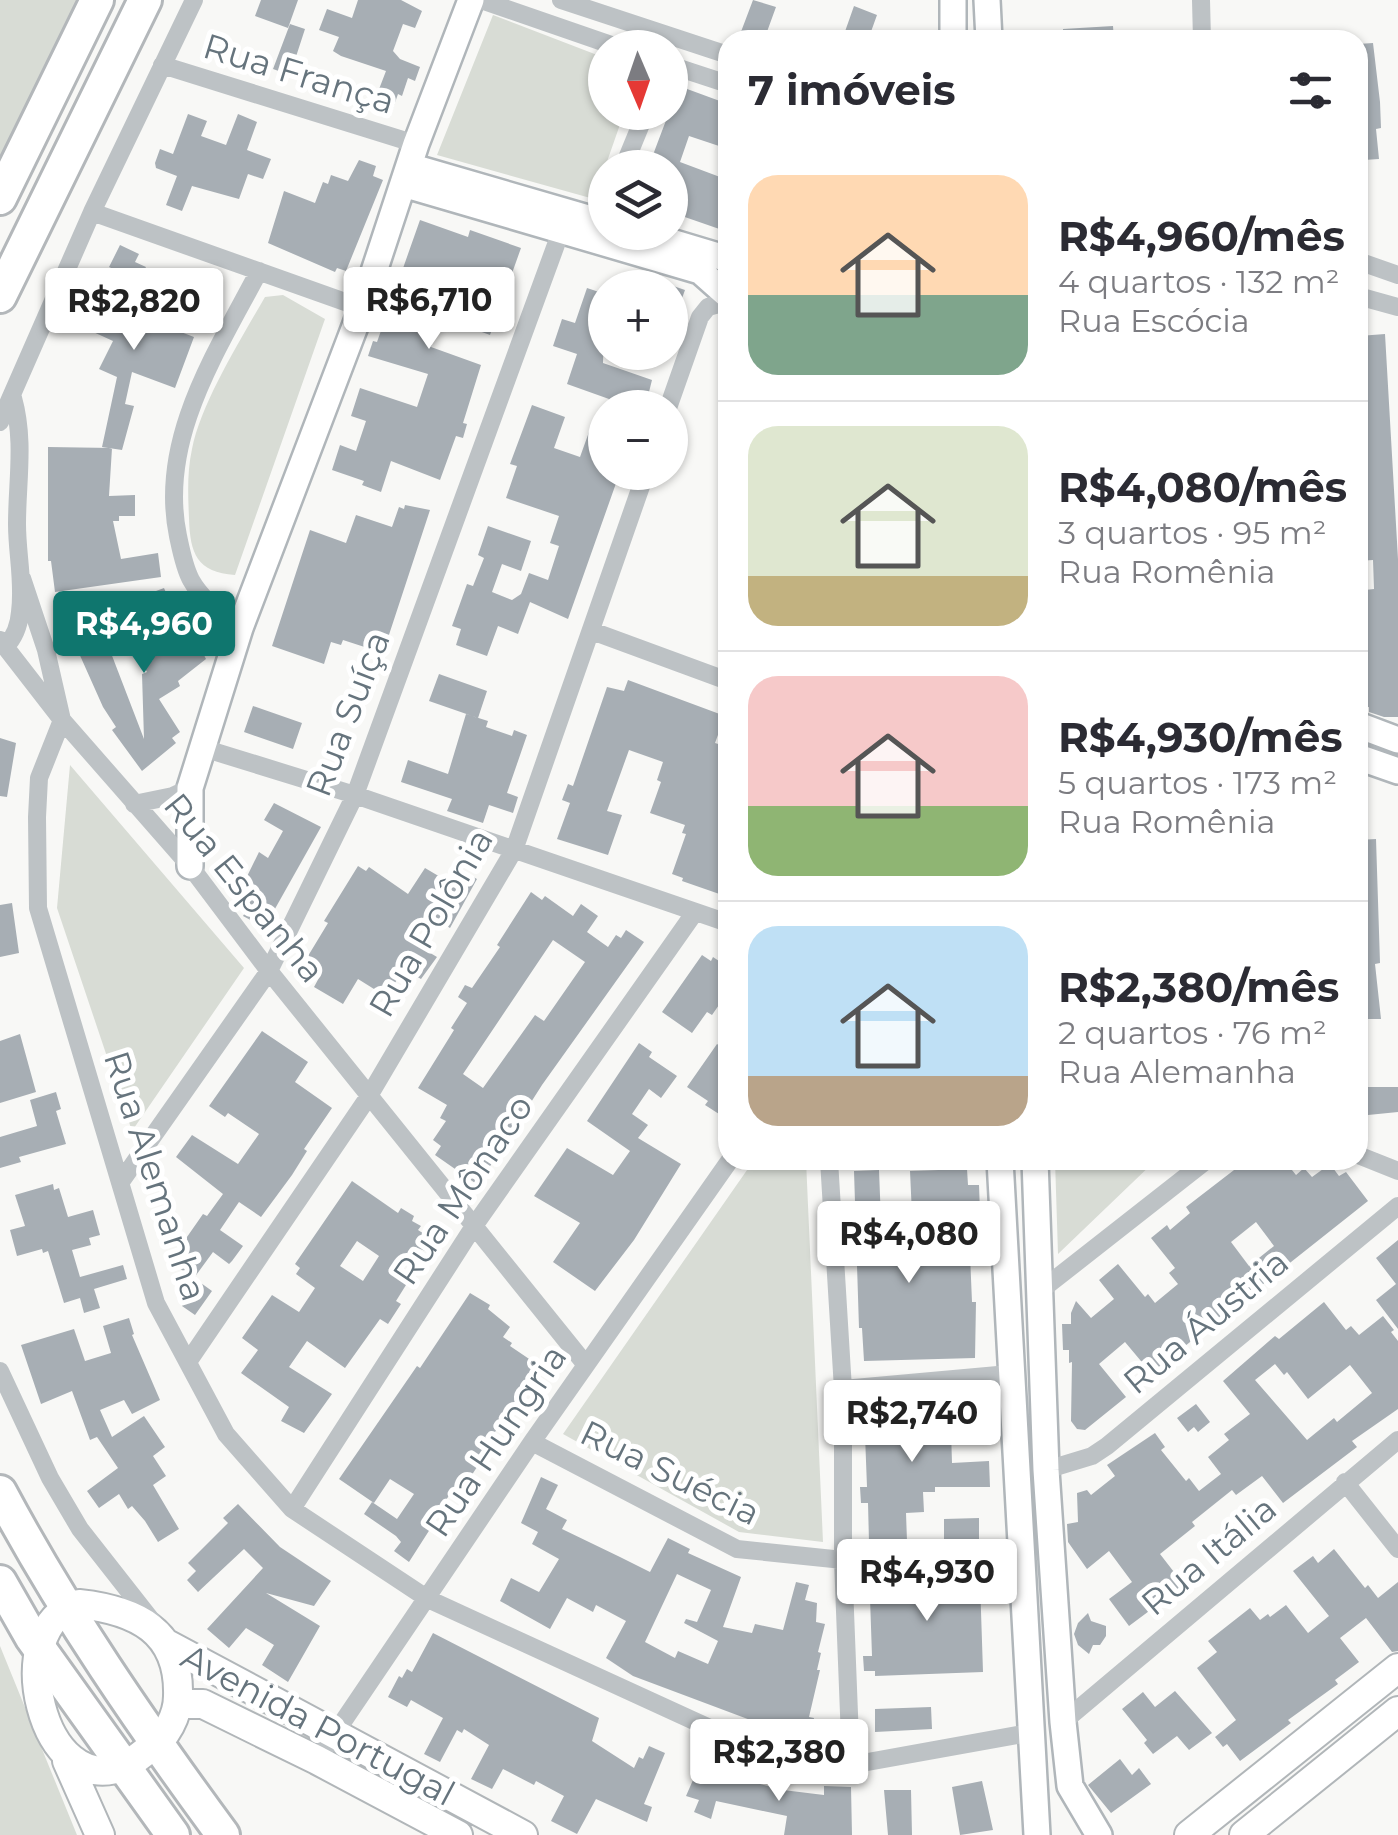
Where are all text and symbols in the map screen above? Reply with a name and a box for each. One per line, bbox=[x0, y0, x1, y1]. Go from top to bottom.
street label: Rua França bbox=[198, 24, 400, 123]
north arrow bbox=[588, 30, 688, 130]
map controls bbox=[588, 30, 688, 490]
icon: filters bbox=[1283, 63, 1338, 118]
text: 7 imóveis bbox=[748, 64, 956, 116]
button: layers bbox=[588, 150, 688, 250]
text: R$4,960/mês bbox=[1058, 210, 1345, 262]
icon: home bbox=[828, 215, 948, 335]
text: 4 quartos · 132 m² bbox=[1058, 262, 1340, 301]
pin: R$6,710 bbox=[337, 267, 521, 352]
pin: R$2,820 bbox=[42, 268, 226, 353]
button: + bbox=[588, 270, 688, 370]
text: R$6,710 bbox=[366, 280, 492, 319]
text: R$2,820 bbox=[67, 281, 201, 320]
text: Rua Escócia bbox=[1058, 301, 1250, 340]
button: − bbox=[588, 390, 688, 490]
text: R$4,080/mês bbox=[1058, 461, 1347, 513]
icon: home bbox=[828, 466, 948, 586]
text: 3 quartos · 95 m² bbox=[1058, 513, 1326, 552]
text: Rua Romênia bbox=[1058, 552, 1276, 591]
pin: R$4,960 bbox=[52, 591, 236, 676]
text: R$4,960 bbox=[75, 604, 213, 643]
street label: Rua Suíça bbox=[296, 625, 399, 802]
text: R$4,930/mês bbox=[1058, 711, 1343, 763]
icon: home bbox=[828, 716, 948, 836]
text: 5 quartos · 173 m² bbox=[1058, 763, 1337, 802]
street label: Rua Espanha bbox=[155, 784, 334, 991]
text: Rua Romênia bbox=[1058, 802, 1276, 841]
street label: Rua Polônia bbox=[359, 821, 502, 1025]
text: R$2,380/mês bbox=[1058, 961, 1339, 1013]
icon: home bbox=[828, 966, 948, 1086]
text: 2 quartos · 76 m² bbox=[1058, 1013, 1327, 1052]
street label: Rua Alemanha bbox=[95, 1046, 216, 1306]
text: Rua Alemanha bbox=[1058, 1052, 1296, 1091]
street label: Rua Mônaco bbox=[383, 1087, 542, 1293]
pin: R$4,080 bbox=[817, 1201, 1001, 1286]
text: R$4,080 bbox=[839, 1214, 979, 1253]
street label: Rua Áustria bbox=[1114, 1240, 1297, 1403]
street label: Rua Hungria bbox=[416, 1337, 576, 1545]
pin: R$2,740 bbox=[820, 1380, 1004, 1465]
text: R$2,740 bbox=[846, 1393, 978, 1432]
street label: Rua Suécia bbox=[573, 1411, 767, 1534]
street label: Rua Itália bbox=[1132, 1487, 1285, 1624]
pin: R$4,930 bbox=[835, 1539, 1019, 1624]
text: R$4,930 bbox=[859, 1552, 995, 1591]
street label: Avenida Portugal bbox=[174, 1634, 462, 1815]
pin: R$2,380 bbox=[687, 1719, 871, 1804]
text: R$2,380 bbox=[712, 1732, 846, 1771]

